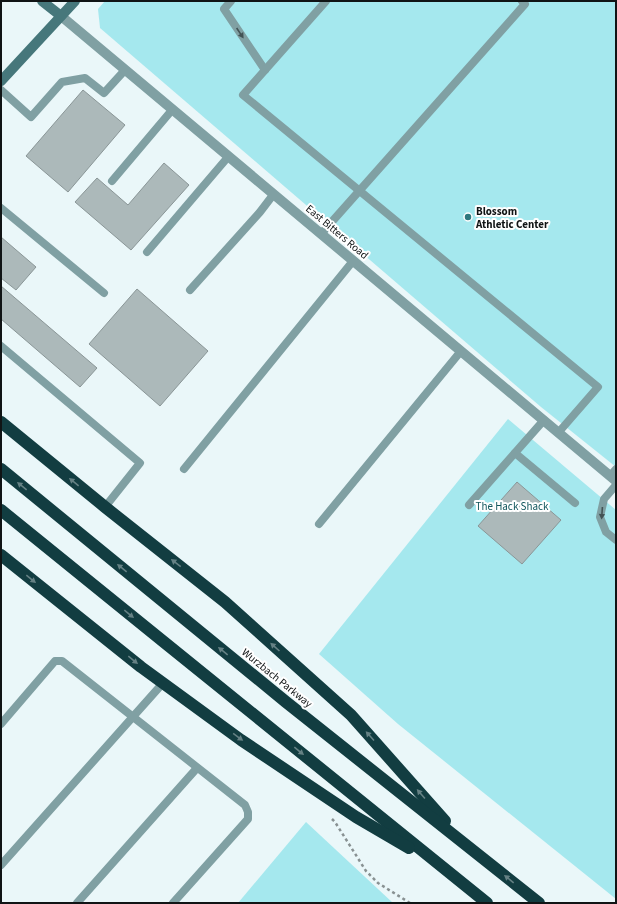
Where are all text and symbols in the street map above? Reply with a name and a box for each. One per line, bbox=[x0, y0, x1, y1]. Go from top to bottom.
one-way arrow bbox=[236, 27, 244, 38]
street label: East Bitters Road bbox=[302, 201, 372, 263]
place label: Blossom Athletic Center bbox=[475, 204, 549, 232]
marker: Blossom Athletic Center bbox=[463, 212, 473, 222]
one-way arrow bbox=[69, 478, 80, 486]
one-way arrow bbox=[16, 481, 27, 490]
park label: The Hack Shack bbox=[476, 499, 549, 514]
one-way arrow bbox=[598, 507, 605, 519]
one-way arrow bbox=[170, 559, 181, 567]
one-way arrow bbox=[117, 564, 128, 573]
one-way arrow bbox=[26, 575, 37, 584]
one-way arrow bbox=[124, 609, 135, 618]
one-way arrow bbox=[270, 642, 280, 652]
street label: Wurzbach Parkway bbox=[239, 645, 315, 711]
one-way arrow bbox=[218, 646, 228, 655]
one-way arrow bbox=[128, 656, 139, 665]
one-way arrow bbox=[365, 731, 374, 741]
one-way arrow bbox=[232, 733, 243, 741]
one-way arrow bbox=[294, 746, 304, 755]
one-way arrow bbox=[417, 789, 426, 799]
one-way arrow bbox=[503, 874, 514, 883]

